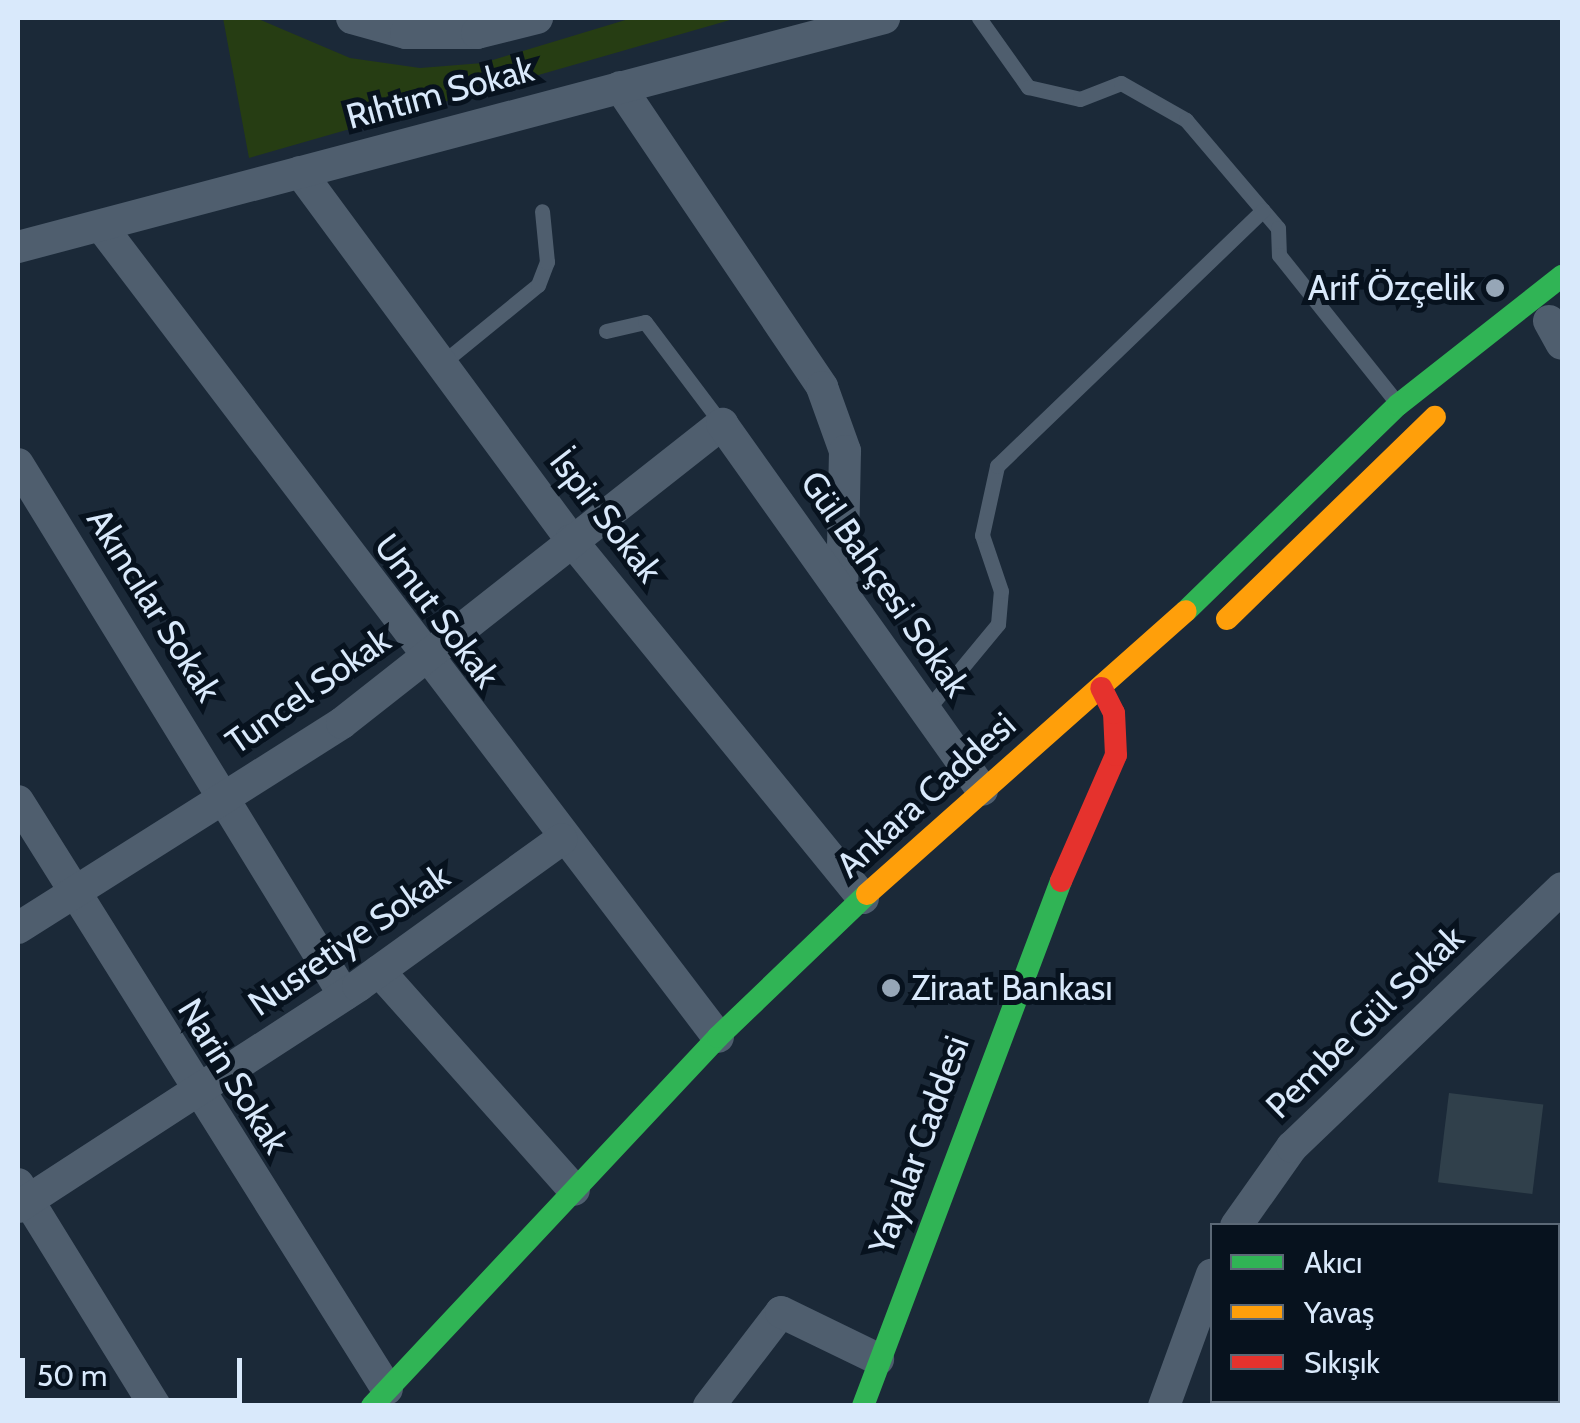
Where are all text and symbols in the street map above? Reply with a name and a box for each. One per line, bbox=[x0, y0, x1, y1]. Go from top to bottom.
street label: Rıhtım Sokak bbox=[342, 48, 538, 138]
place label: Arif Özçelik bbox=[1308, 267, 1475, 309]
marker: Arif Özçelik bbox=[1484, 277, 1506, 299]
street label: İspir Sokak bbox=[541, 441, 671, 591]
street label: Gül Bahçesi Sokak bbox=[792, 463, 978, 705]
street label: Akıncılar Sokak bbox=[78, 501, 230, 709]
street label: Umut Sokak bbox=[366, 526, 508, 696]
street label: Tuncel Sokak bbox=[218, 619, 398, 763]
street label: Ankara Caddesi bbox=[828, 704, 1024, 886]
street label: Nusretiye Sokak bbox=[240, 855, 458, 1025]
street label: Pembe Gül Sokak bbox=[1257, 917, 1473, 1127]
place label: Ziraat Bankası bbox=[911, 967, 1113, 1009]
marker: Ziraat Bankası bbox=[880, 977, 902, 999]
street label: Narin Sokak bbox=[169, 991, 297, 1161]
street label: Yayalar Caddesi bbox=[860, 1030, 978, 1260]
legend bbox=[1210, 1223, 1560, 1403]
text: Akıcı bbox=[1304, 1244, 1362, 1281]
text: Yavaş bbox=[1304, 1294, 1374, 1331]
scale bar bbox=[25, 1338, 248, 1400]
text: Sıkışık bbox=[1304, 1344, 1380, 1381]
text: 50 m bbox=[37, 1357, 107, 1394]

